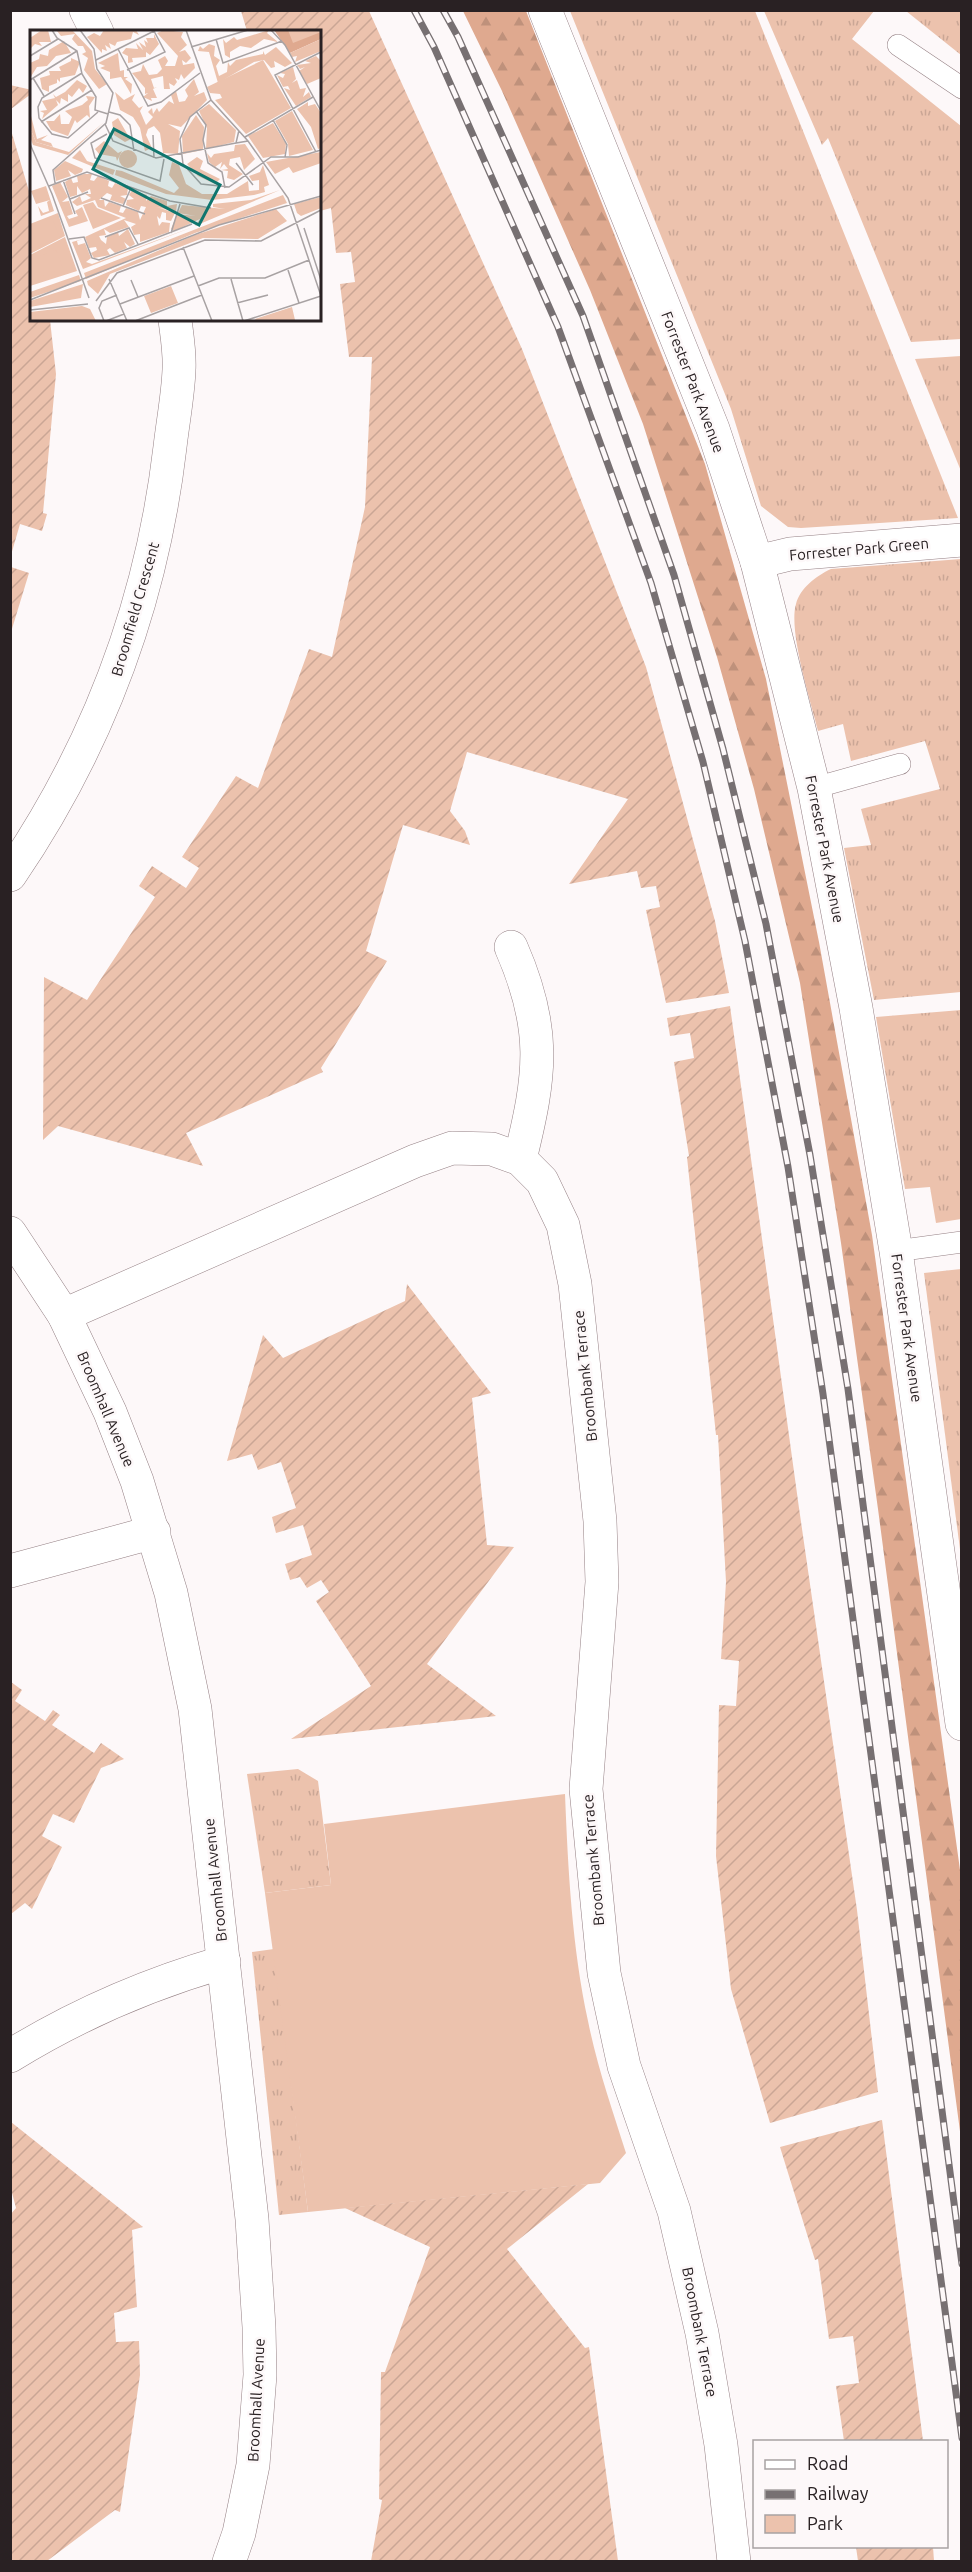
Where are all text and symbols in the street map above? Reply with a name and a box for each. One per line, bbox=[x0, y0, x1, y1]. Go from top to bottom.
inset map bbox=[30, 30, 321, 321]
street label: Forrester Park Avenue bbox=[658, 309, 728, 455]
street label: Forrester Park Green bbox=[789, 534, 929, 564]
street label: Broomfield Crescent bbox=[108, 540, 162, 678]
street label: Forrester Park Avenue bbox=[802, 774, 848, 924]
street label: Forrester Park Avenue bbox=[888, 1253, 926, 1403]
street label: Broombank Terrace bbox=[570, 1310, 600, 1442]
street label: Broomhall Avenue bbox=[74, 1349, 138, 1469]
street label: Broombank Terrace bbox=[579, 1794, 607, 1926]
street label: Broomhall Avenue bbox=[200, 1818, 230, 1942]
street label: Broombank Terrace bbox=[679, 2266, 721, 2398]
street label: Broomhall Avenue bbox=[244, 2338, 268, 2462]
legend bbox=[753, 2440, 948, 2548]
text: Road bbox=[807, 2453, 849, 2473]
text: Railway bbox=[807, 2483, 869, 2503]
text: Park bbox=[807, 2513, 843, 2533]

